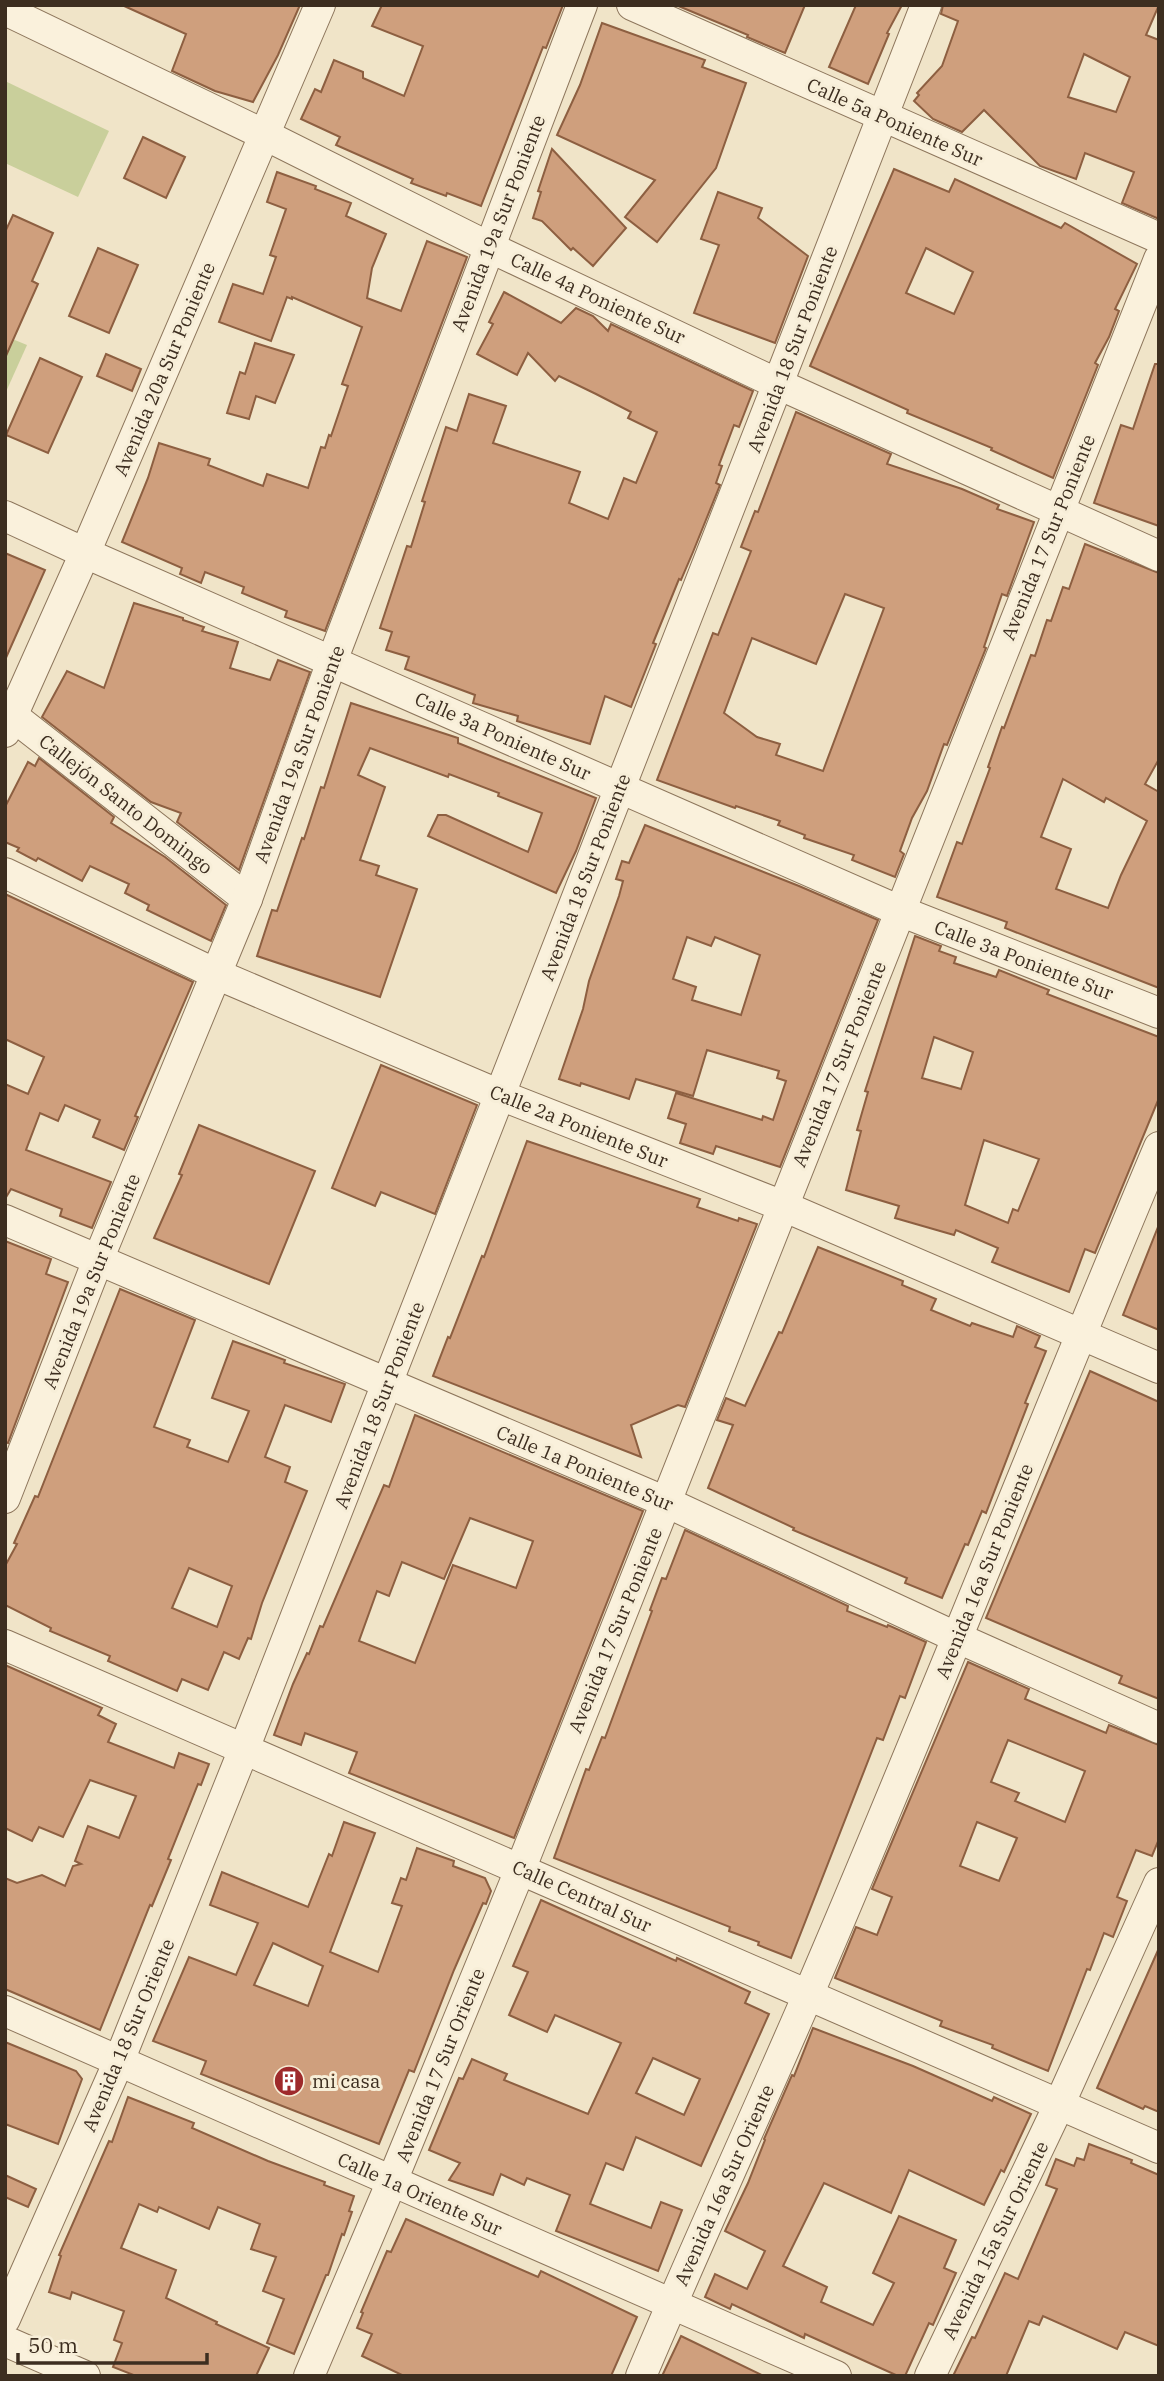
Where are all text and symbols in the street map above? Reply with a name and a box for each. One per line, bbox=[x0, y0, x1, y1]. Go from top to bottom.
street label: Calle 5a Poniente Sur bbox=[803, 72, 987, 172]
street label: Avenida 19a Sur Poniente bbox=[446, 111, 550, 335]
street label: Avenida 18 Sur Poniente bbox=[741, 242, 843, 456]
street label: Calle 4a Poniente Sur bbox=[507, 247, 690, 349]
street label: Avenida 20a Sur Poniente bbox=[108, 258, 220, 480]
street label: Avenida 17 Sur Poniente bbox=[996, 431, 1100, 643]
street label: Avenida 19a Sur Poniente bbox=[248, 642, 350, 866]
street label: Calle 3a Poniente Sur bbox=[411, 686, 595, 786]
street label: Callejón Santo Domingo bbox=[34, 729, 218, 879]
street label: Avenida 18 Sur Poniente bbox=[534, 770, 636, 984]
street label: Calle 3a Poniente Sur bbox=[931, 915, 1118, 1005]
street label: Avenida 17 Sur Poniente bbox=[787, 958, 891, 1170]
street label: Calle 2a Poniente Sur bbox=[486, 1079, 672, 1173]
street label: Avenida 19a Sur Poniente bbox=[37, 1170, 145, 1392]
street label: Avenida 18 Sur Poniente bbox=[328, 1298, 430, 1512]
street label: Calle 1a Poniente Sur bbox=[493, 1420, 678, 1516]
street label: Avenida 16a Sur Poniente bbox=[930, 1460, 1038, 1682]
street label: Avenida 17 Sur Poniente bbox=[563, 1524, 667, 1736]
street label: Calle Central Sur bbox=[509, 1855, 656, 1938]
street label: Avenida 18 Sur Oriente bbox=[76, 1935, 180, 2135]
street label: Avenida 17 Sur Oriente bbox=[390, 1964, 490, 2166]
building icon: mi casa bbox=[272, 2064, 306, 2098]
place label: mi casa bbox=[312, 2069, 380, 2093]
street label: Avenida 16a Sur Oriente bbox=[669, 2081, 779, 2289]
street label: Avenida 15a Sur Oriente bbox=[936, 2137, 1054, 2343]
street label: Calle 1a Oriente Sur bbox=[334, 2147, 507, 2241]
scale bar bbox=[18, 2322, 206, 2366]
text: 50 m bbox=[28, 2331, 78, 2359]

